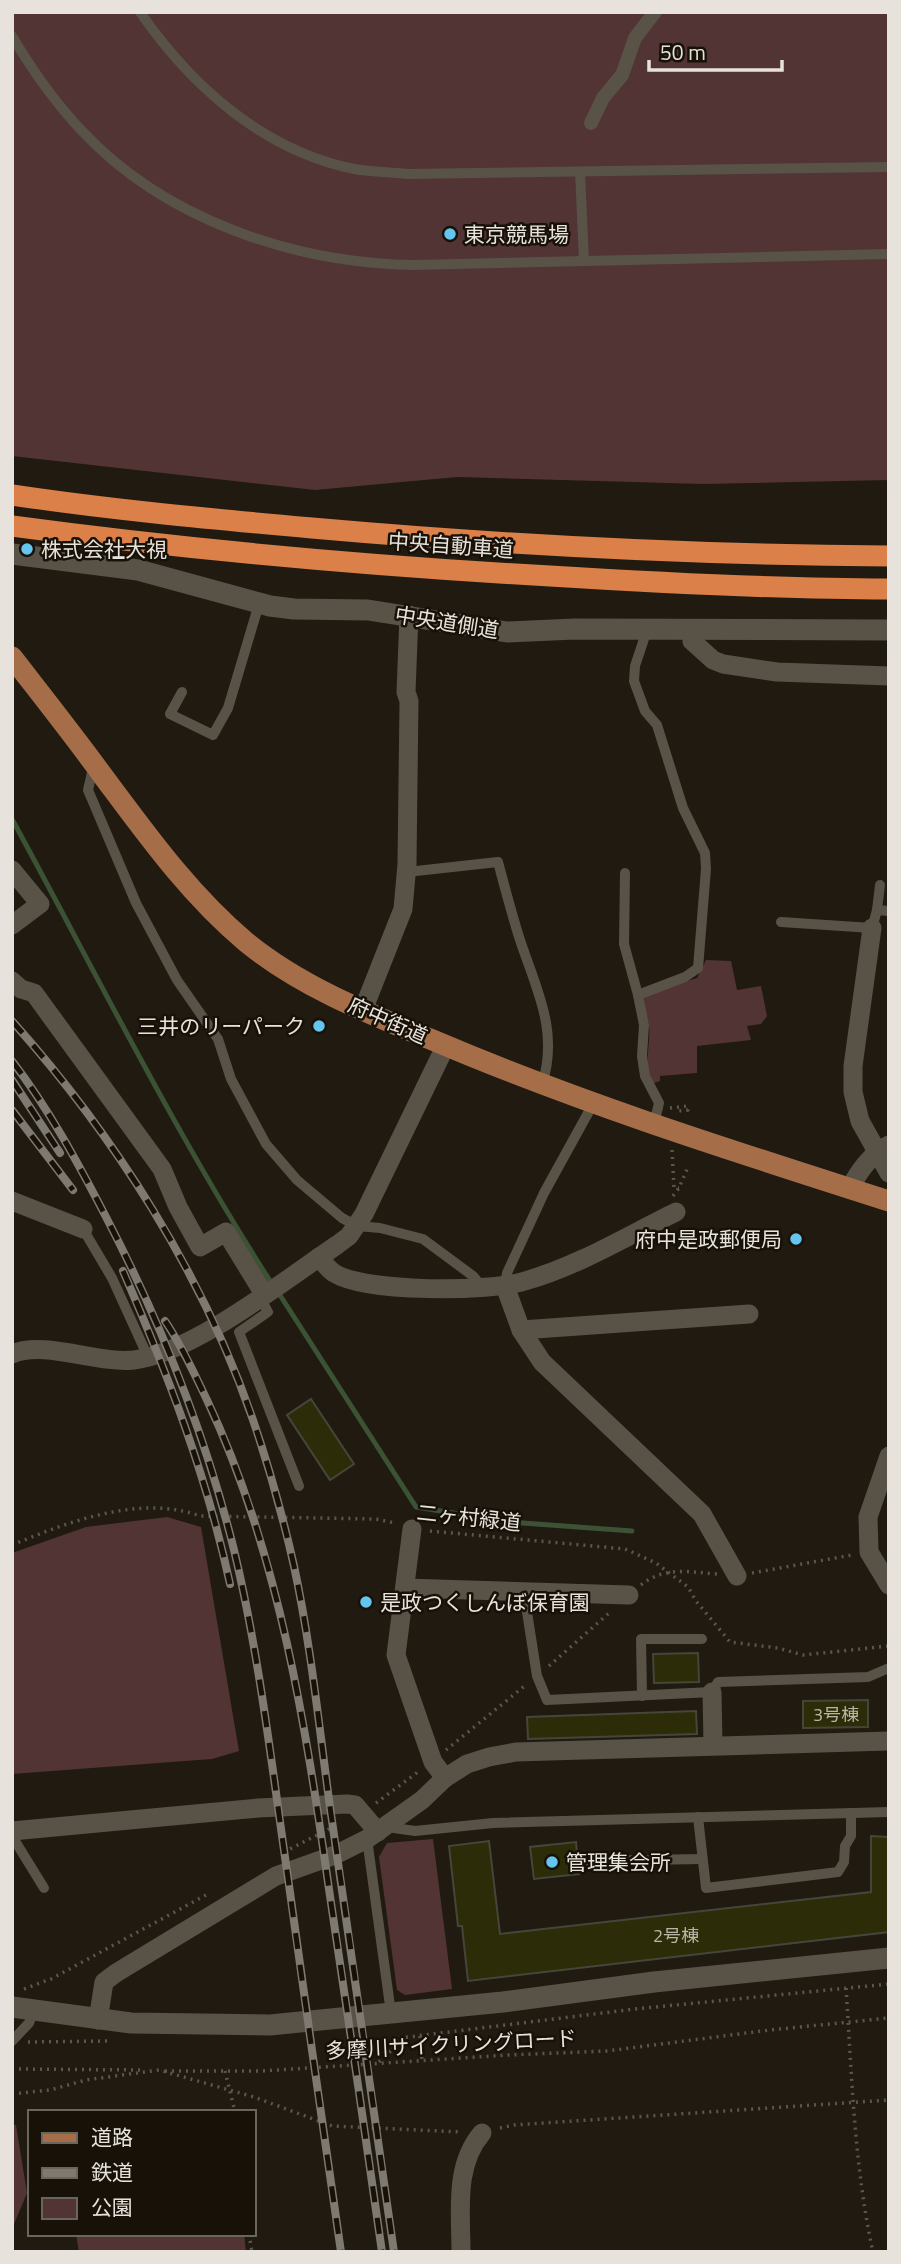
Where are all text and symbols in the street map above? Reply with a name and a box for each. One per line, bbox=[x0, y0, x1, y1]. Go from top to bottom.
scale bar bbox=[649, 28, 782, 72]
text: 50 m bbox=[660, 36, 706, 68]
place label: 東京競馬場 bbox=[464, 218, 569, 250]
marker: 東京競馬場 bbox=[442, 226, 458, 242]
street label: 中央自動車道 bbox=[387, 525, 515, 565]
place label: 株式会社大視 bbox=[41, 533, 167, 565]
marker: 株式会社大視 bbox=[19, 541, 35, 557]
street label: 中央道側道 bbox=[393, 598, 501, 646]
street label: 府中街道 bbox=[343, 988, 433, 1052]
place label: 三井のリーパーク bbox=[137, 1010, 305, 1042]
marker: 三井のリーパーク bbox=[311, 1018, 327, 1034]
place label: 府中是政郵便局 bbox=[635, 1223, 782, 1255]
marker: 府中是政郵便局 bbox=[788, 1231, 804, 1247]
street label: 二ヶ村緑道 bbox=[415, 1496, 523, 1538]
place label: 是政つくしんぼ保育園 bbox=[380, 1586, 590, 1618]
marker: 是政つくしんぼ保育園 bbox=[358, 1594, 374, 1610]
house number: 3号棟 bbox=[813, 1701, 859, 1728]
place label: 管理集会所 bbox=[566, 1846, 671, 1878]
marker: 管理集会所 bbox=[544, 1854, 560, 1870]
house number: 2号棟 bbox=[653, 1922, 699, 1949]
street label: 多摩川サイクリングロード bbox=[325, 2021, 577, 2067]
legend bbox=[28, 2110, 256, 2236]
text: 道路 bbox=[91, 2121, 133, 2153]
text: 鉄道 bbox=[91, 2156, 133, 2188]
text: 公園 bbox=[91, 2191, 133, 2223]

